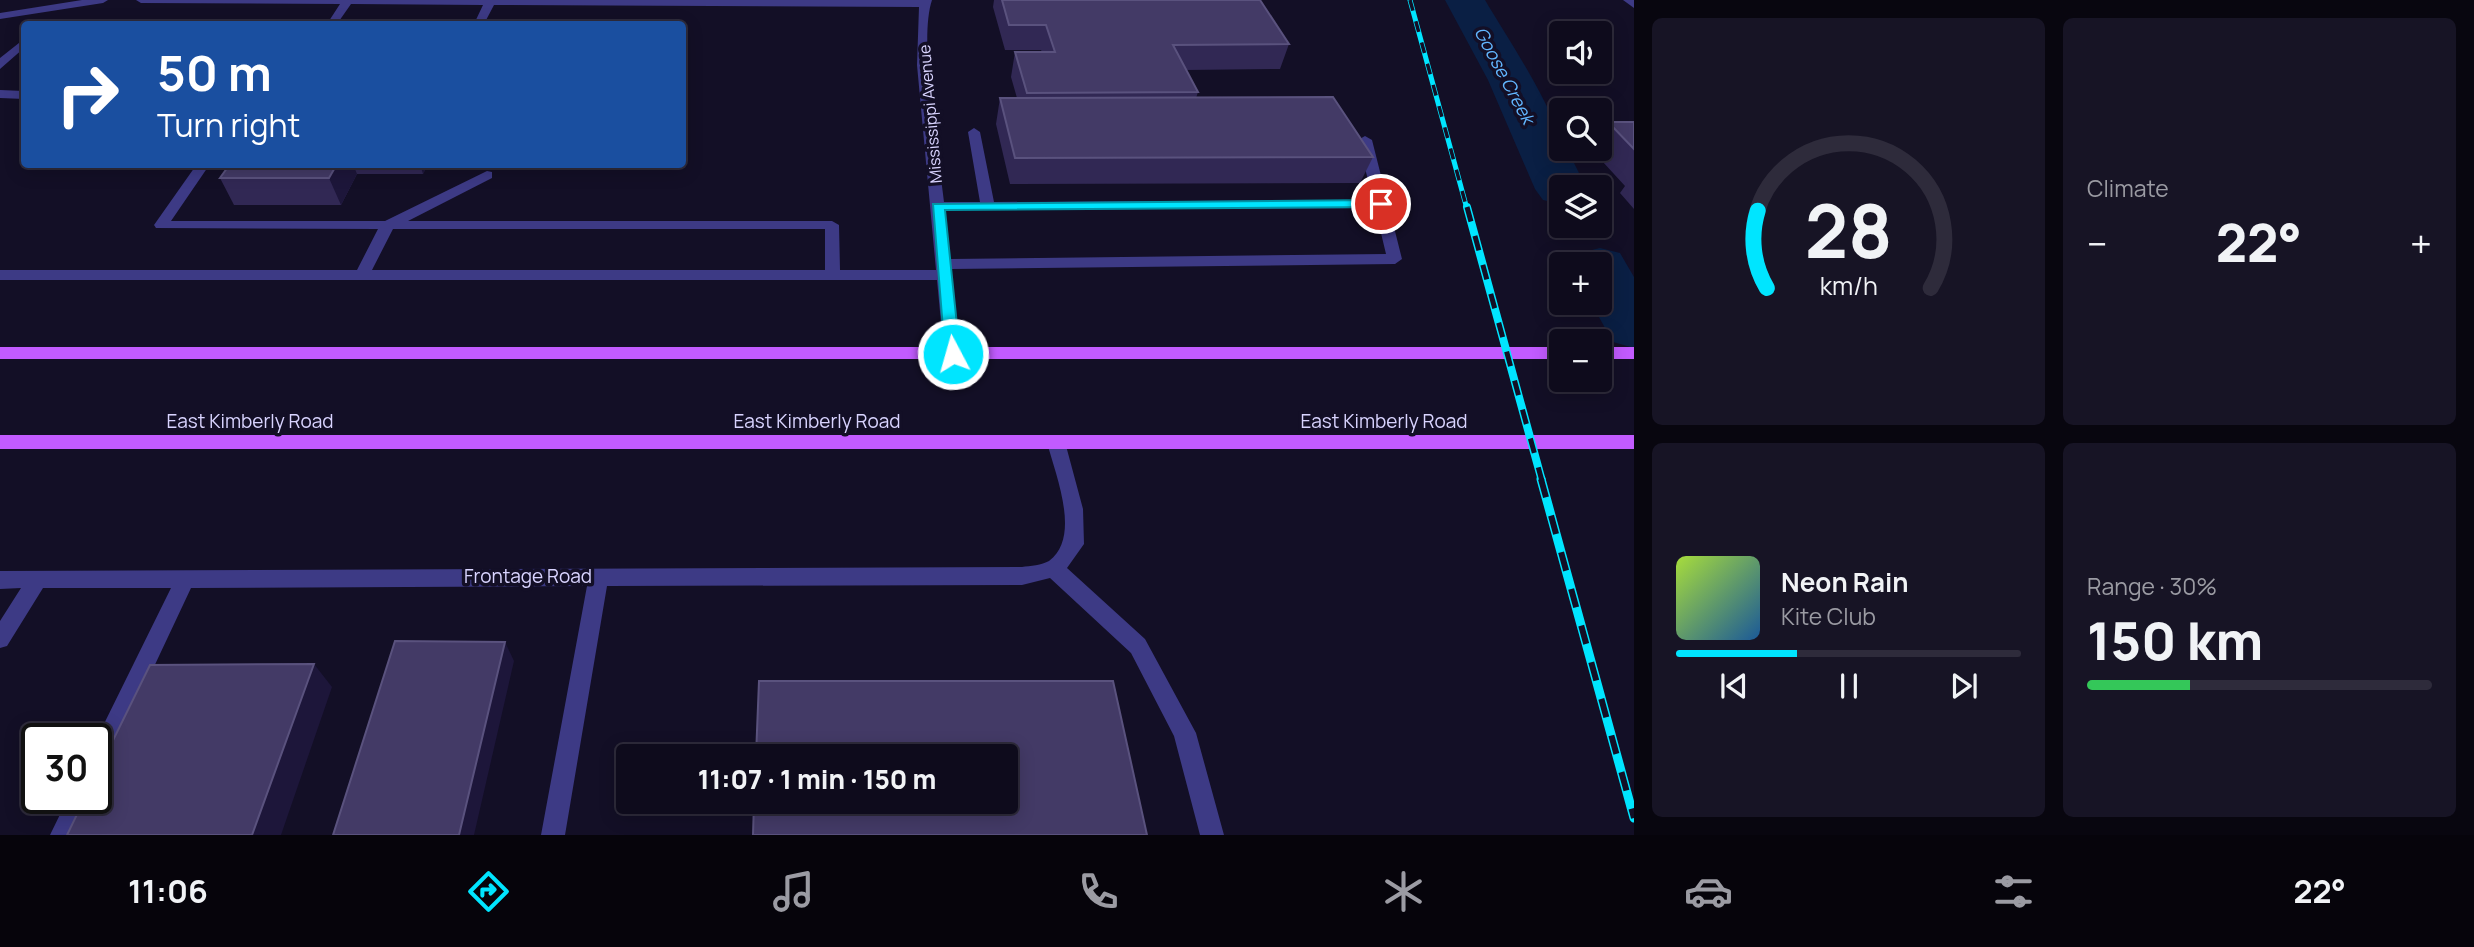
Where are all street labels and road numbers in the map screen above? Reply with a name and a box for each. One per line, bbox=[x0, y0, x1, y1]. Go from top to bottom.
street label: Mississippi Avenue bbox=[913, 44, 947, 184]
street label: East Kimberly Road bbox=[166, 408, 334, 434]
street label: East Kimberly Road bbox=[733, 408, 901, 434]
street label: East Kimberly Road bbox=[1300, 408, 1468, 434]
street label: Frontage Road bbox=[464, 563, 592, 589]

